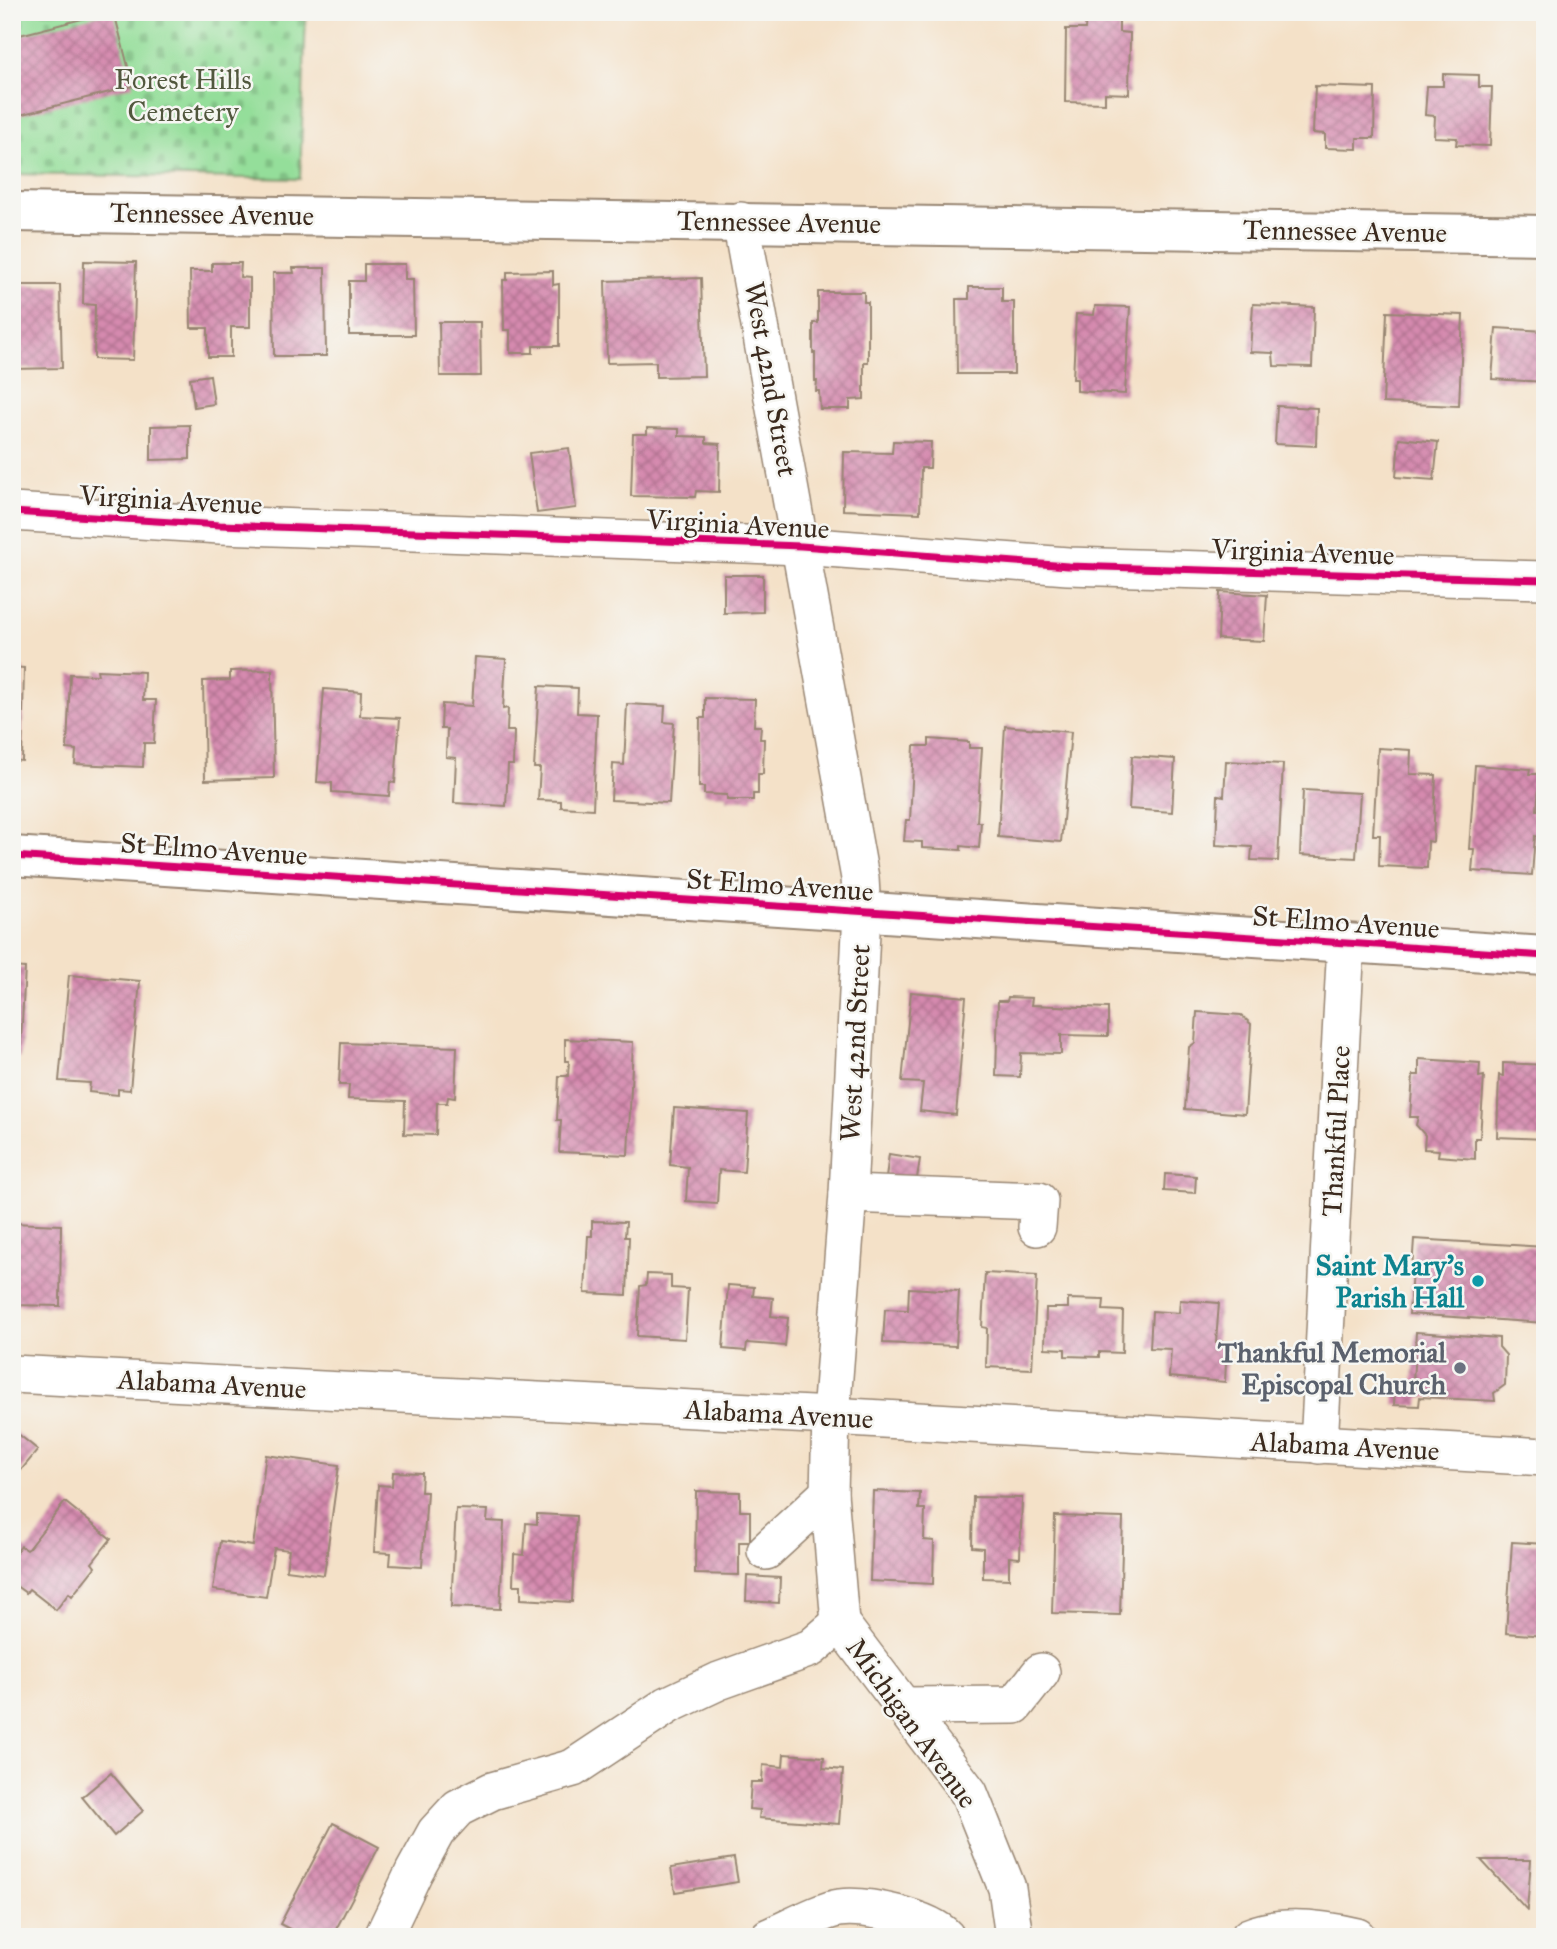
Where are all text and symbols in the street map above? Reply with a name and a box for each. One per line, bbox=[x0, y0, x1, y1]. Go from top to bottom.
park label: Forest Hills Cemetery bbox=[114, 62, 252, 129]
street label: Tennessee Avenue bbox=[110, 195, 314, 233]
street label: Tennessee Avenue bbox=[677, 203, 881, 241]
street label: Tennessee Avenue bbox=[1243, 212, 1447, 250]
street label: West 42nd Street bbox=[737, 279, 805, 479]
street label: Virginia Avenue bbox=[78, 478, 263, 522]
street label: Virginia Avenue bbox=[645, 502, 830, 546]
street label: Virginia Avenue bbox=[1210, 531, 1395, 573]
street label: St Elmo Avenue bbox=[119, 825, 309, 873]
street label: St Elmo Avenue bbox=[685, 861, 875, 909]
street label: St Elmo Avenue bbox=[1251, 898, 1441, 946]
street label: West 42nd Street bbox=[832, 943, 878, 1143]
street label: Thankful Place bbox=[1314, 1044, 1358, 1218]
place label: Saint Mary's Parish Hall bbox=[1316, 1248, 1464, 1315]
marker: Saint Mary's Parish Hall bbox=[1470, 1273, 1486, 1289]
place label: Thankful Memorial Episcopal Church bbox=[1218, 1335, 1446, 1402]
marker: Thankful Memorial Episcopal Church bbox=[1452, 1360, 1468, 1376]
street label: Alabama Avenue bbox=[116, 1362, 307, 1406]
street label: Alabama Avenue bbox=[683, 1392, 874, 1436]
street label: Alabama Avenue bbox=[1249, 1424, 1440, 1468]
street label: Michigan Avenue bbox=[839, 1631, 985, 1815]

